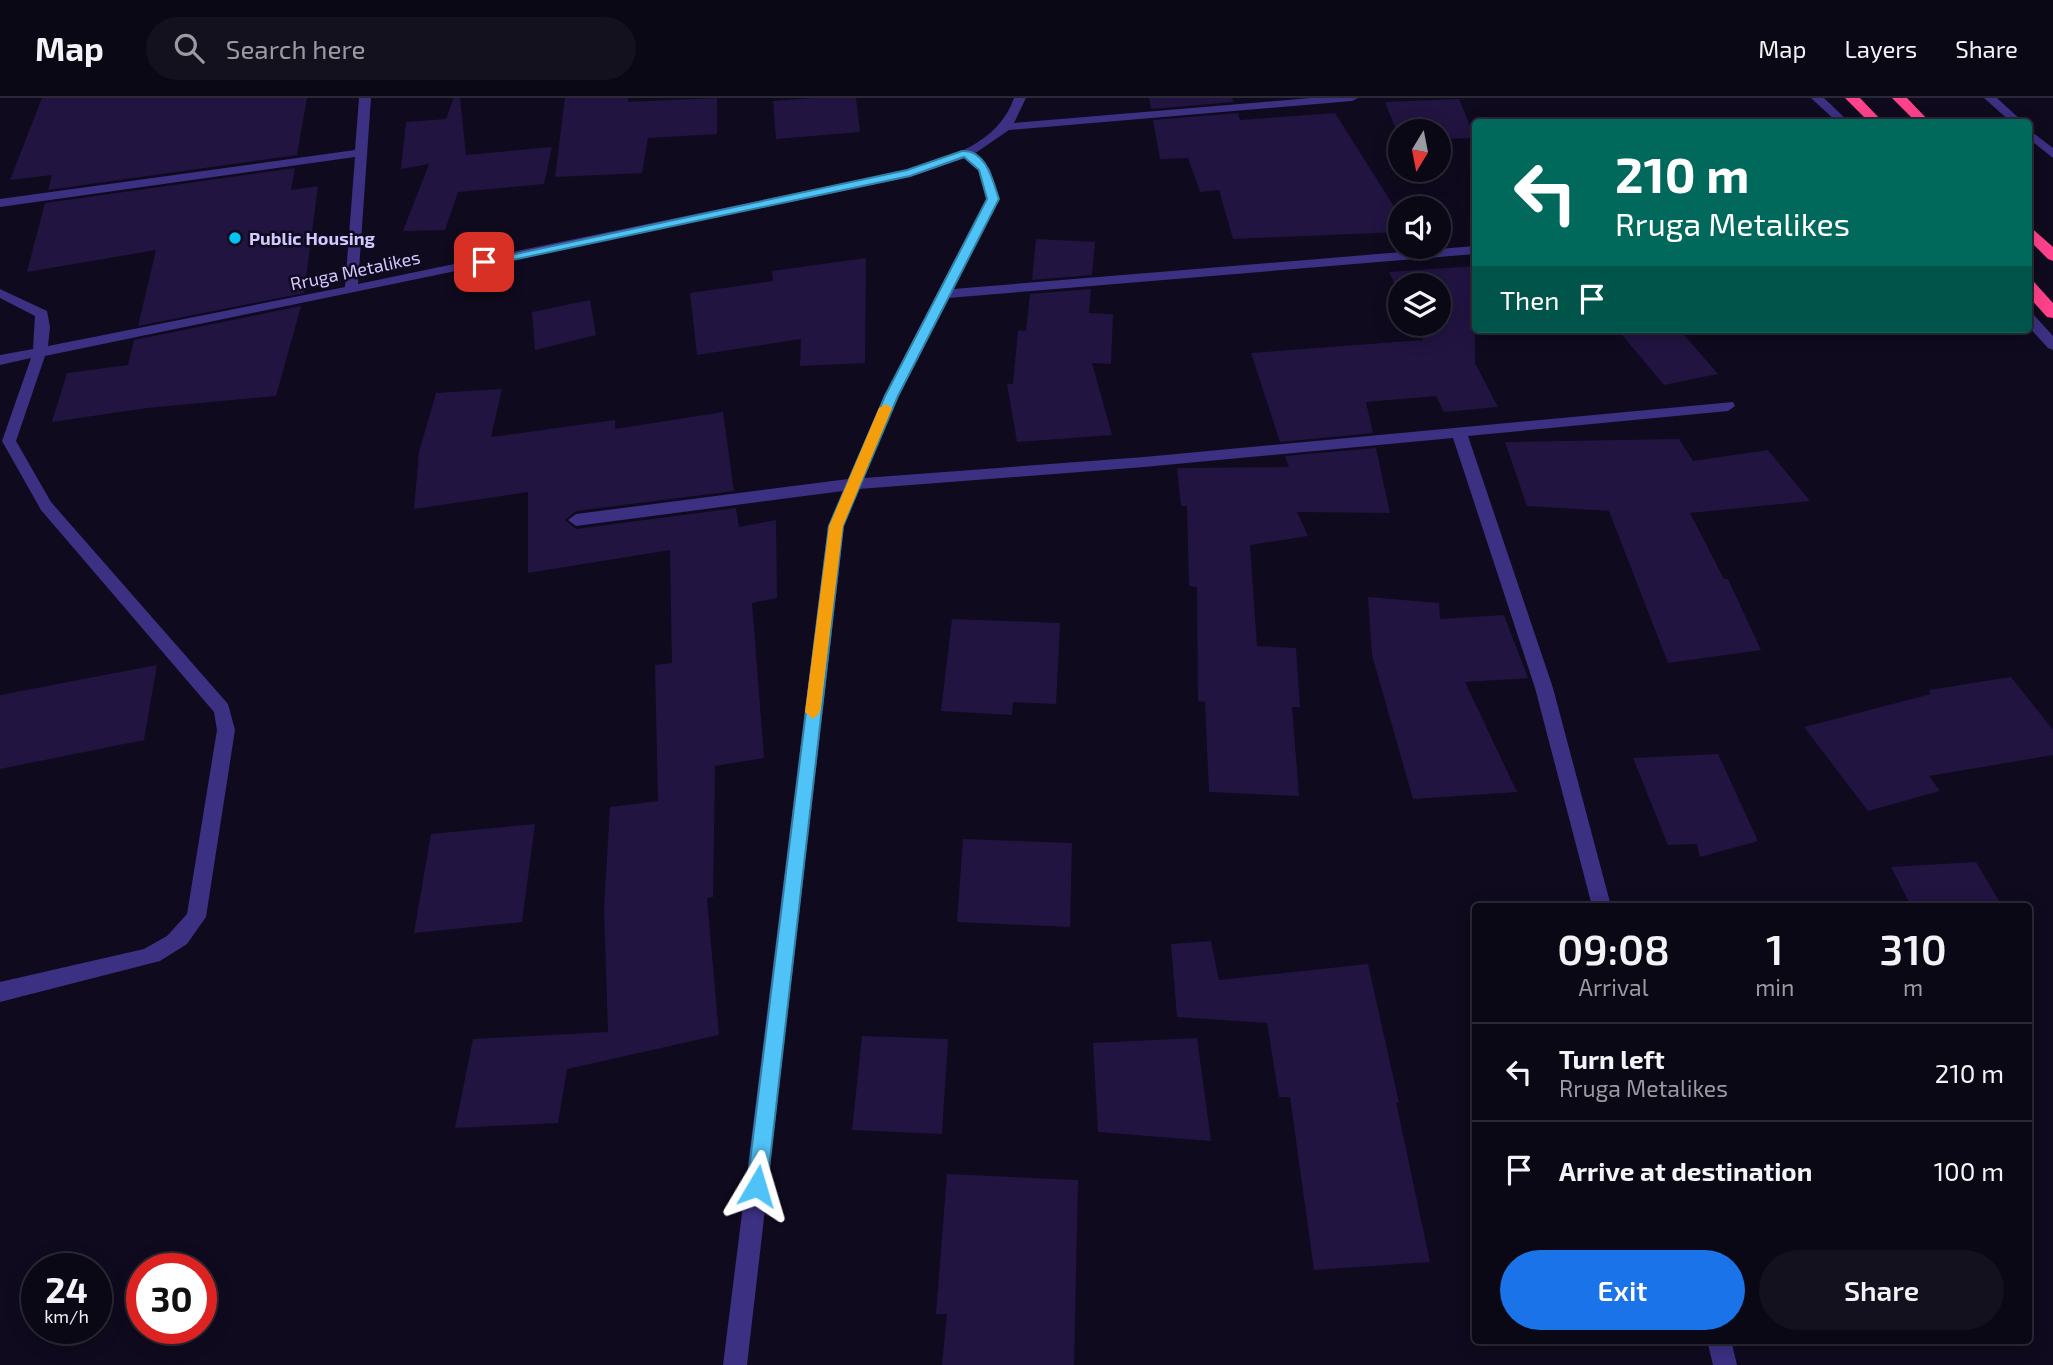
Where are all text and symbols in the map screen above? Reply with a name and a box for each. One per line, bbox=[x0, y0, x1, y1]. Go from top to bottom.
search box bbox=[146, 17, 636, 80]
text: Map bbox=[35, 28, 104, 68]
icon: search bbox=[170, 29, 208, 67]
text: Search here bbox=[226, 33, 365, 64]
text: Map bbox=[1758, 34, 1806, 63]
text: Layers bbox=[1844, 34, 1917, 63]
text: Share bbox=[1955, 34, 2018, 63]
north arrow bbox=[1388, 119, 1451, 182]
map controls bbox=[1388, 119, 1451, 336]
text: 210 m bbox=[1615, 144, 1749, 203]
icon: left bbox=[1500, 147, 1591, 238]
button: sound bbox=[1388, 196, 1451, 259]
text: Rruga Metalikes bbox=[1615, 204, 1850, 242]
place label: Public Housing bbox=[249, 227, 375, 249]
marker: Public Housing bbox=[227, 230, 243, 246]
pin bbox=[454, 232, 514, 292]
icon: arrive bbox=[465, 243, 503, 281]
street label: Rruga Metalikes bbox=[288, 246, 422, 294]
button: layers bbox=[1388, 273, 1451, 336]
icon: arrive bbox=[1573, 280, 1611, 318]
text: Then bbox=[1500, 284, 1559, 315]
text: 09:08 bbox=[1557, 923, 1670, 973]
text: 1 bbox=[1766, 923, 1784, 973]
text: 310 bbox=[1880, 923, 1947, 973]
text: Arrival bbox=[1579, 973, 1649, 1001]
text: min bbox=[1755, 973, 1794, 1001]
text: m bbox=[1903, 973, 1923, 1001]
text: Turn left bbox=[1559, 1043, 1665, 1074]
icon: left bbox=[1500, 1053, 1538, 1091]
text: 210 m bbox=[1935, 1057, 2004, 1088]
text: Rruga Metalikes bbox=[1559, 1074, 1728, 1102]
position arrow bbox=[720, 1149, 794, 1223]
icon: arrive bbox=[1500, 1151, 1538, 1189]
text: Arrive at destination bbox=[1559, 1155, 1812, 1186]
text: 100 m bbox=[1934, 1155, 2004, 1186]
button: Exit bbox=[1500, 1250, 1745, 1330]
button: Share bbox=[1759, 1250, 2004, 1330]
speed limit sign: 30 bbox=[126, 1253, 217, 1344]
text: 24 bbox=[45, 1268, 88, 1310]
text: km/h bbox=[44, 1305, 89, 1327]

